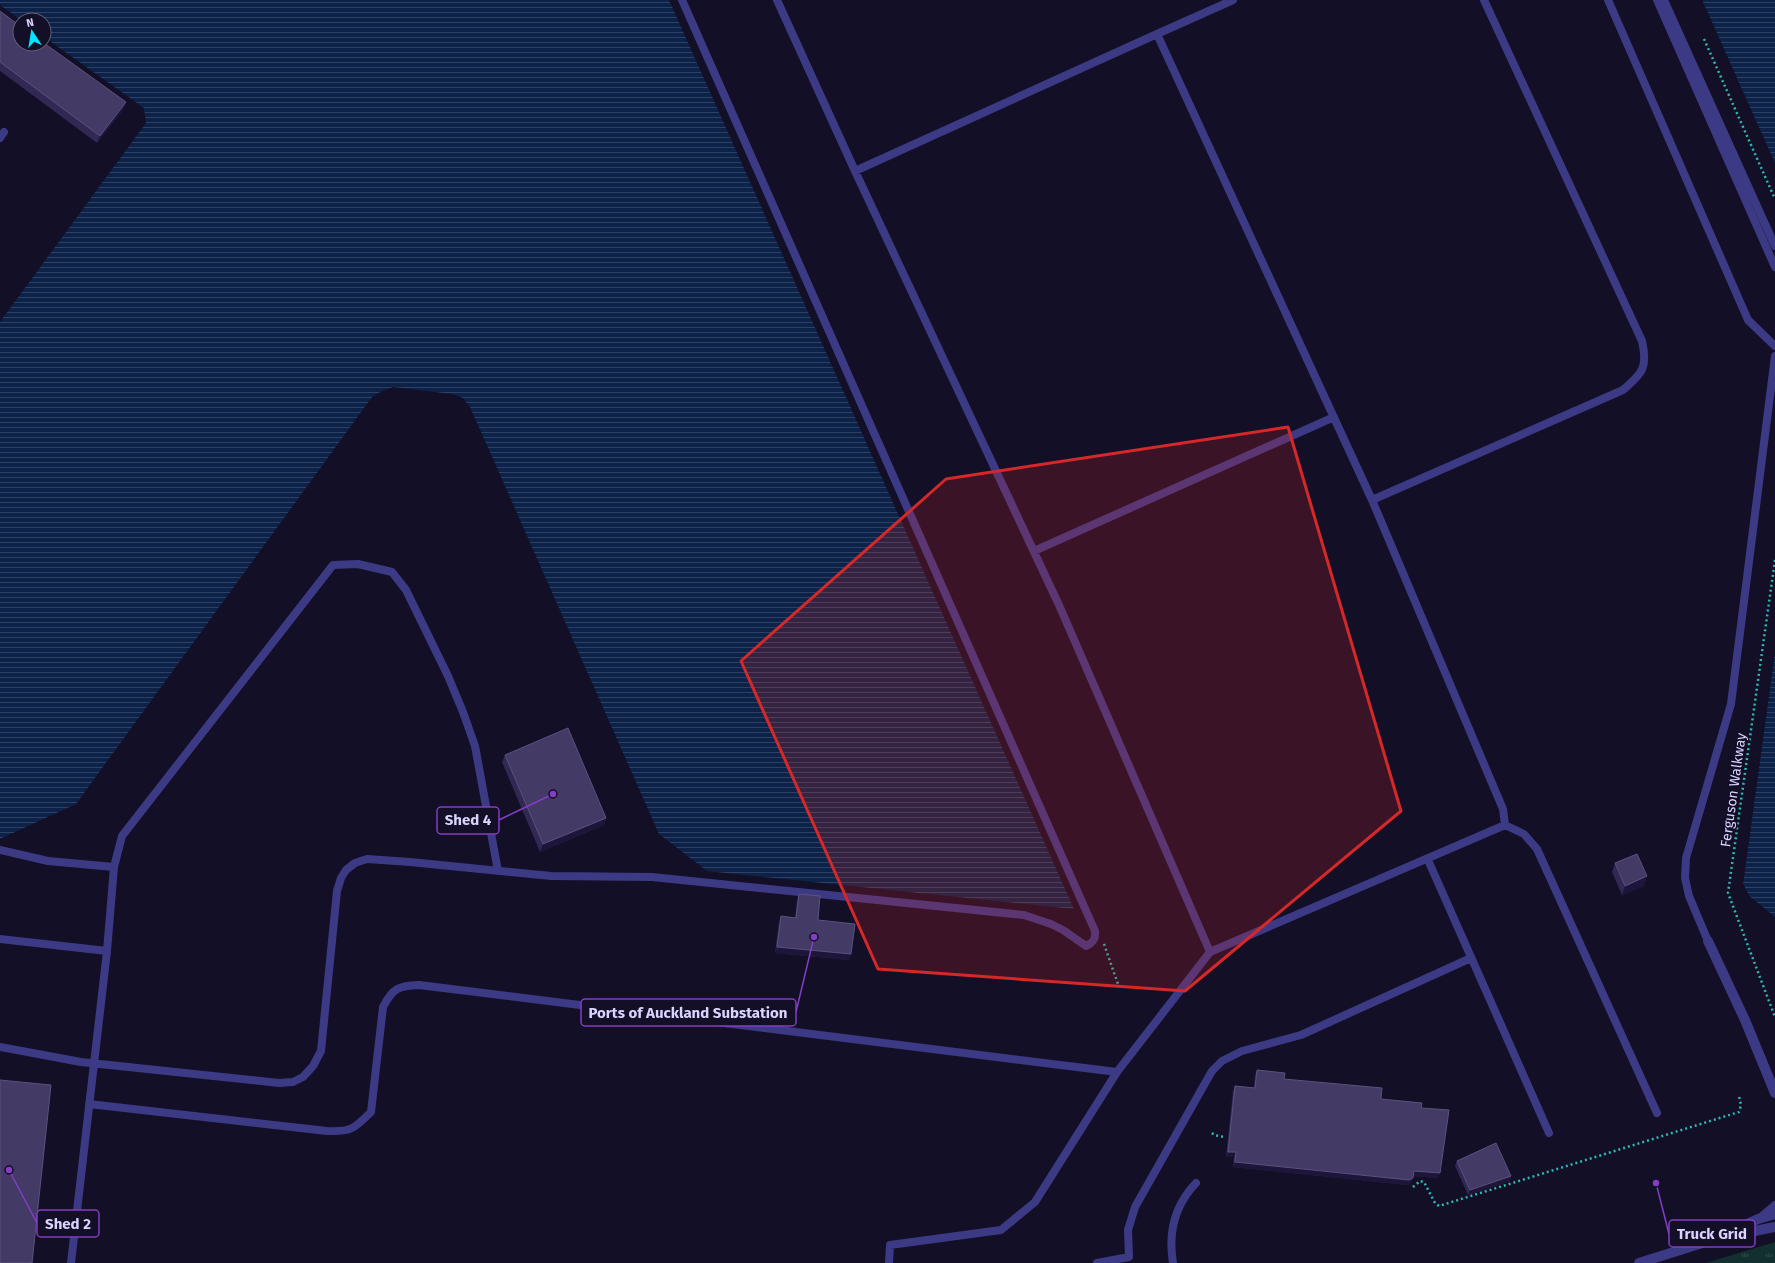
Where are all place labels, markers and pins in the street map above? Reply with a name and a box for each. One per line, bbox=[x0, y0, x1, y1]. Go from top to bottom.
callout: Shed 4 bbox=[437, 807, 499, 834]
callout: Ports of Auckland Substation bbox=[581, 999, 796, 1026]
callout: Shed 2 bbox=[37, 1210, 99, 1237]
callout: Truck Grid bbox=[1669, 1220, 1755, 1247]

